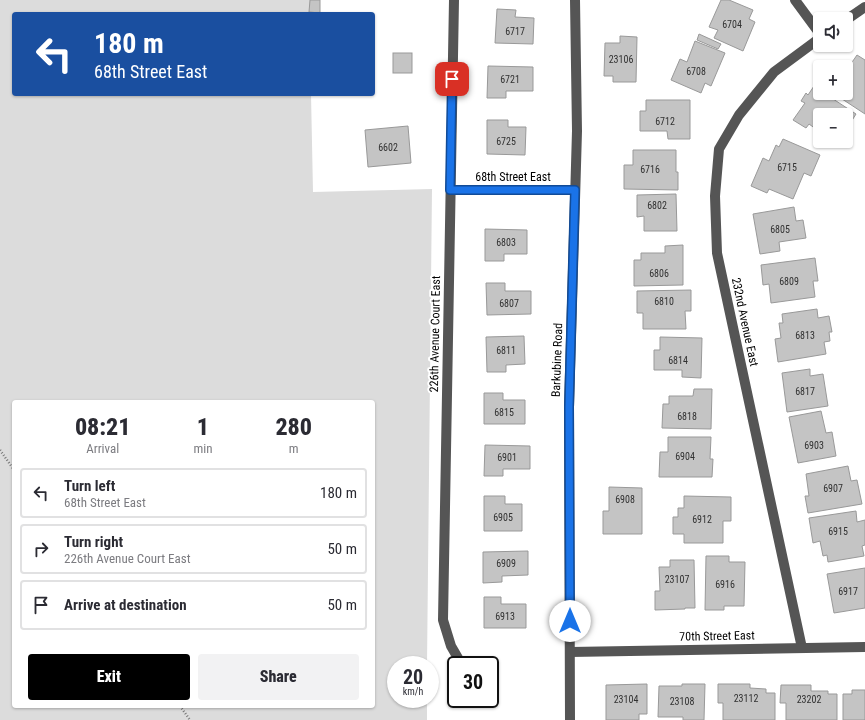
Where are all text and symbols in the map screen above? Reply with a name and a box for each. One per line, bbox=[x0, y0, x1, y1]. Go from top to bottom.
map controls bbox=[813, 12, 853, 148]
button: sound bbox=[813, 12, 853, 52]
house number: 6704 bbox=[722, 19, 742, 30]
house number: 6717 bbox=[505, 26, 525, 37]
text: 180 m bbox=[94, 27, 164, 60]
icon: left bbox=[28, 28, 80, 80]
house number: 23106 bbox=[609, 54, 633, 65]
button: + bbox=[813, 60, 853, 100]
text: 68th Street East bbox=[94, 61, 207, 82]
pin bbox=[435, 62, 469, 96]
house number: 6708 bbox=[686, 66, 706, 77]
icon: arrive bbox=[441, 68, 463, 90]
house number: 6721 bbox=[500, 74, 520, 85]
button: − bbox=[813, 108, 853, 148]
house number: 6712 bbox=[655, 116, 675, 127]
house number: 6725 bbox=[496, 136, 516, 147]
house number: 6602 bbox=[378, 142, 398, 153]
house number: 6715 bbox=[777, 162, 797, 173]
house number: 6716 bbox=[640, 164, 660, 175]
street label: 68th Street East bbox=[475, 170, 551, 184]
house number: 6802 bbox=[647, 200, 667, 211]
house number: 6805 bbox=[770, 224, 790, 235]
house number: 6803 bbox=[496, 237, 516, 248]
house number: 6806 bbox=[649, 268, 669, 279]
street label: 226th Avenue Court East bbox=[427, 275, 443, 393]
street label: 232nd Avenue East bbox=[729, 276, 761, 368]
house number: 6809 bbox=[779, 276, 799, 287]
house number: 6810 bbox=[654, 296, 674, 307]
house number: 6807 bbox=[499, 298, 519, 309]
street label: Barkubine Road bbox=[549, 323, 565, 397]
house number: 6813 bbox=[795, 330, 815, 341]
house number: 6811 bbox=[496, 345, 516, 356]
house number: 6814 bbox=[668, 355, 688, 366]
house number: 6817 bbox=[795, 386, 815, 397]
house number: 6815 bbox=[494, 407, 514, 418]
house number: 6818 bbox=[677, 411, 697, 422]
text: 08:21 bbox=[75, 413, 131, 441]
text: 1 bbox=[197, 413, 209, 441]
text: 280 bbox=[275, 413, 312, 441]
house number: 6903 bbox=[804, 440, 824, 451]
text: Arrival bbox=[86, 441, 119, 456]
text: min bbox=[193, 441, 213, 456]
text: m bbox=[289, 441, 299, 456]
house number: 6904 bbox=[675, 451, 695, 462]
house number: 6901 bbox=[497, 452, 517, 463]
text: Turn left bbox=[64, 477, 115, 495]
icon: left bbox=[30, 482, 52, 504]
house number: 6907 bbox=[823, 483, 843, 494]
text: 180 m bbox=[320, 484, 357, 502]
house number: 6908 bbox=[615, 494, 635, 505]
text: 68th Street East bbox=[64, 495, 146, 510]
house number: 6905 bbox=[493, 512, 513, 523]
house number: 6912 bbox=[692, 514, 712, 525]
house number: 6915 bbox=[828, 526, 848, 537]
text: Turn right bbox=[64, 533, 123, 551]
icon: right bbox=[30, 538, 52, 560]
text: 50 m bbox=[327, 540, 357, 558]
text: 226th Avenue Court East bbox=[64, 551, 191, 566]
house number: 6909 bbox=[496, 558, 516, 569]
house number: 23107 bbox=[665, 574, 689, 585]
house number: 6916 bbox=[715, 579, 735, 590]
house number: 6917 bbox=[838, 586, 858, 597]
icon: arrive bbox=[30, 594, 52, 616]
text: Arrive at destination bbox=[64, 596, 187, 614]
text: 50 m bbox=[327, 596, 357, 614]
position arrow bbox=[549, 600, 591, 642]
house number: 6913 bbox=[495, 611, 515, 622]
street label: 70th Street East bbox=[679, 628, 755, 644]
button: Exit bbox=[28, 654, 190, 700]
button: Share bbox=[198, 654, 359, 700]
speed limit sign: 30 bbox=[447, 656, 499, 708]
text: 20 bbox=[403, 665, 423, 689]
text: km/h bbox=[403, 686, 423, 697]
house number: 23112 bbox=[734, 693, 758, 704]
house number: 23104 bbox=[614, 694, 638, 705]
house number: 23202 bbox=[797, 694, 821, 705]
house number: 23108 bbox=[670, 696, 694, 707]

